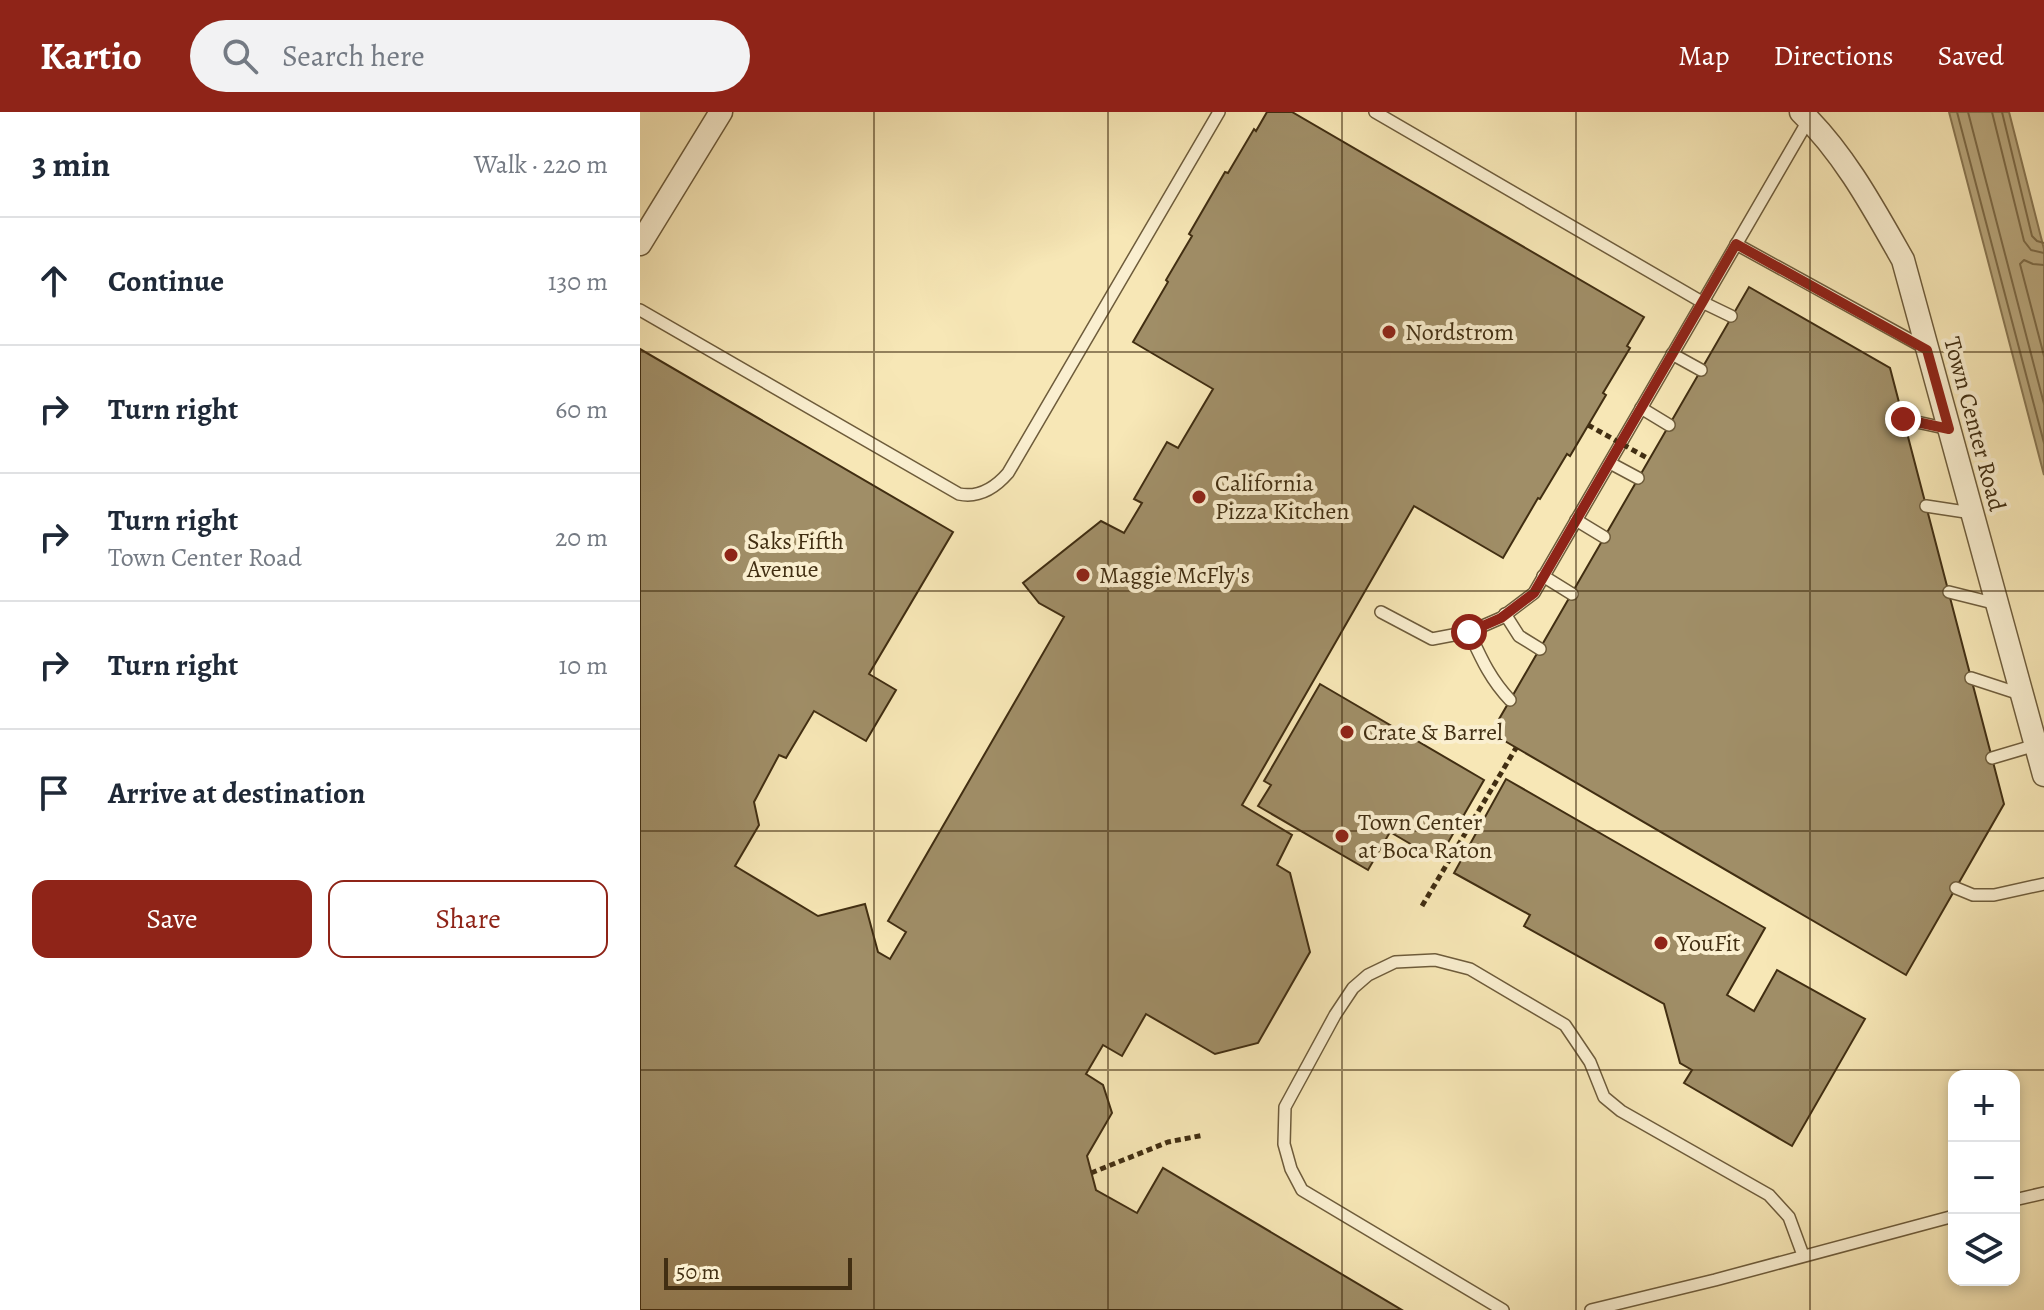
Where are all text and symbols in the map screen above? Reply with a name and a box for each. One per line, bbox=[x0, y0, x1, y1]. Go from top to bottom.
search box bbox=[190, 20, 750, 92]
text: Kartio bbox=[40, 30, 142, 82]
icon: search bbox=[218, 34, 262, 78]
text: Search here bbox=[282, 36, 425, 76]
text: Map bbox=[1678, 37, 1729, 75]
text: Directions bbox=[1773, 37, 1894, 75]
text: Saved bbox=[1938, 37, 2004, 75]
text: 3 min bbox=[32, 141, 110, 188]
text: Walk · 220 m bbox=[474, 147, 608, 182]
icon: ahead bbox=[32, 259, 76, 303]
text: Continue bbox=[108, 261, 224, 301]
text: 130 m bbox=[548, 264, 608, 299]
place label: Nordstrom bbox=[1405, 316, 1514, 348]
marker: Nordstrom bbox=[1380, 323, 1398, 341]
street label: Town Center Road bbox=[1936, 333, 2014, 515]
icon: right bbox=[32, 387, 76, 431]
text: Turn right bbox=[108, 389, 238, 429]
text: 60 m bbox=[555, 392, 608, 427]
route end bbox=[1885, 401, 1921, 437]
place label: California Pizza Kitchen bbox=[1215, 467, 1349, 527]
marker: California Pizza Kitchen bbox=[1190, 488, 1208, 506]
text: Turn right bbox=[108, 500, 238, 540]
icon: right bbox=[32, 515, 76, 559]
text: 20 m bbox=[555, 520, 608, 555]
place label: Saks Fifth Avenue bbox=[746, 525, 844, 585]
text: Town Center Road bbox=[108, 540, 302, 575]
marker: Saks Fifth Avenue bbox=[722, 546, 740, 564]
place label: Maggie McFly's bbox=[1099, 559, 1250, 591]
marker: Maggie McFly's bbox=[1074, 566, 1092, 584]
route start bbox=[1451, 614, 1487, 650]
icon: right bbox=[32, 643, 76, 687]
text: Turn right bbox=[108, 645, 238, 685]
text: 10 m bbox=[558, 648, 608, 683]
place label: Crate & Barrel bbox=[1363, 716, 1503, 748]
marker: Crate & Barrel bbox=[1338, 723, 1356, 741]
icon: arrive bbox=[32, 771, 76, 815]
text: Arrive at destination bbox=[108, 773, 365, 813]
place label: Town Center at Boca Raton bbox=[1358, 806, 1492, 866]
marker: Town Center at Boca Raton bbox=[1333, 827, 1351, 845]
button: Save bbox=[32, 880, 312, 958]
button: Share bbox=[328, 880, 608, 958]
place label: YouFit bbox=[1676, 927, 1740, 959]
marker: YouFit bbox=[1652, 934, 1670, 952]
map controls bbox=[1948, 1070, 2020, 1286]
button: + bbox=[1948, 1070, 2020, 1142]
button: − bbox=[1948, 1142, 2020, 1214]
button: layers bbox=[1948, 1214, 2020, 1286]
scale bar bbox=[664, 1254, 852, 1290]
text: 50 m bbox=[676, 1257, 720, 1287]

